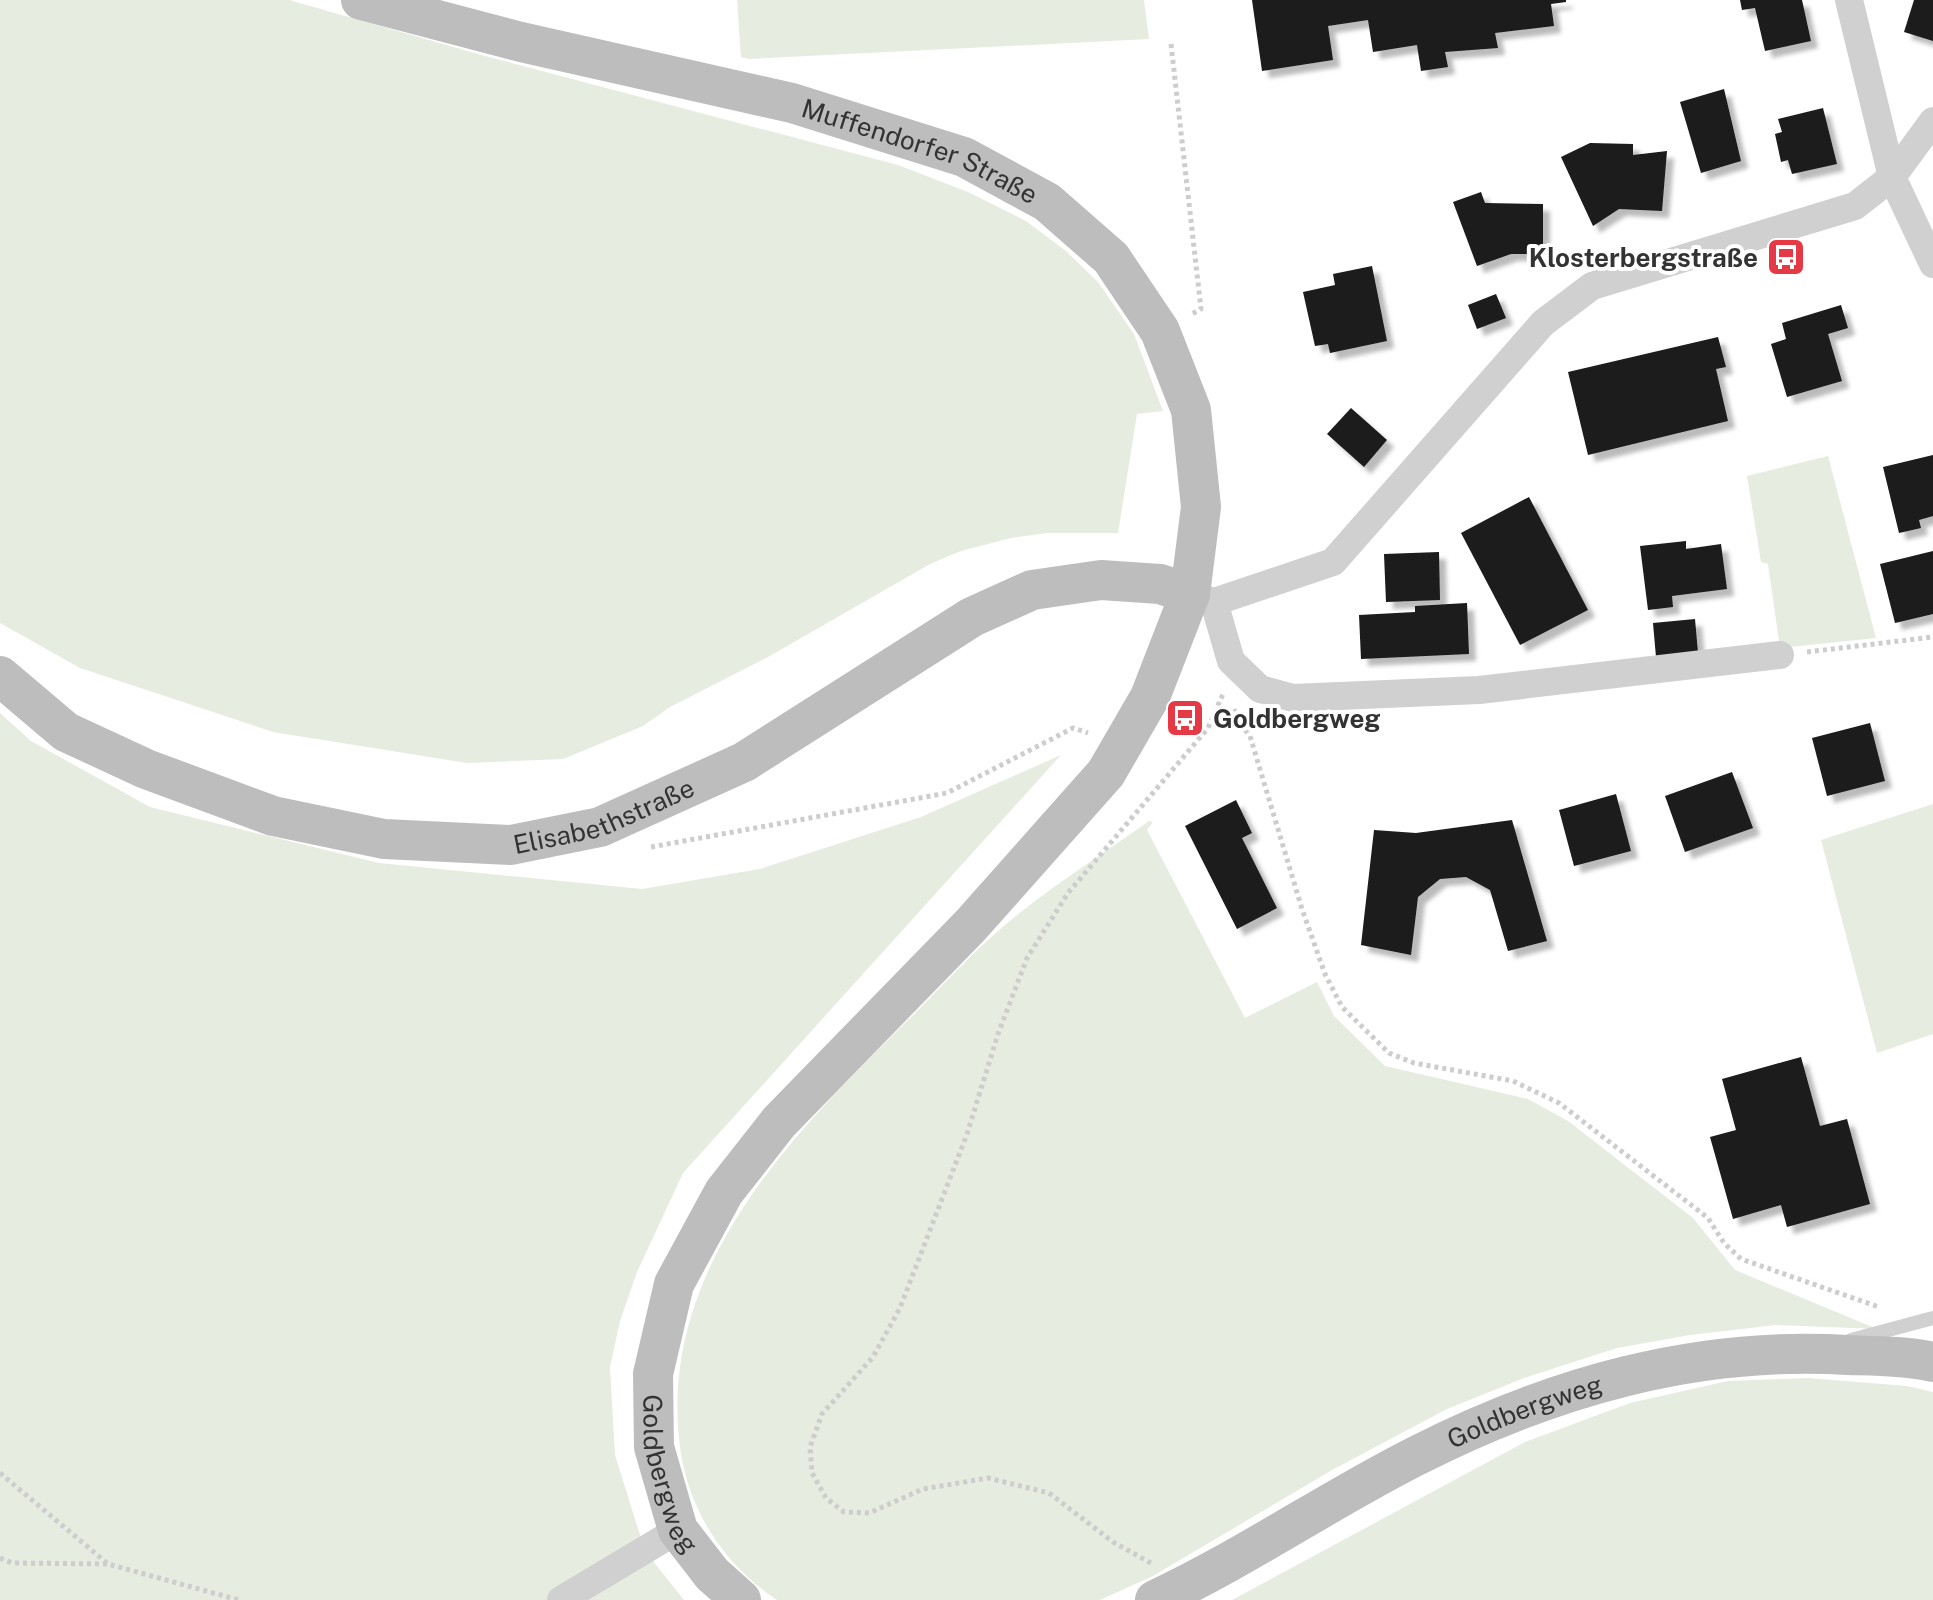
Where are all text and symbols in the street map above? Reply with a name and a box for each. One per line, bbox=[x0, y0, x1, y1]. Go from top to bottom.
street label: Muffendorfer Straße bbox=[798, 92, 1043, 210]
bus stop icon: Klosterbergstraße bbox=[1765, 236, 1807, 278]
place label: Klosterbergstraße bbox=[1529, 242, 1758, 273]
bus stop icon: Goldbergweg bbox=[1164, 697, 1206, 739]
place label: Goldbergweg bbox=[1213, 703, 1381, 734]
street label: Elisabethstraße bbox=[511, 771, 699, 860]
street label: Goldbergweg bbox=[1442, 1368, 1606, 1454]
street label: Goldbergweg bbox=[638, 1394, 705, 1559]

